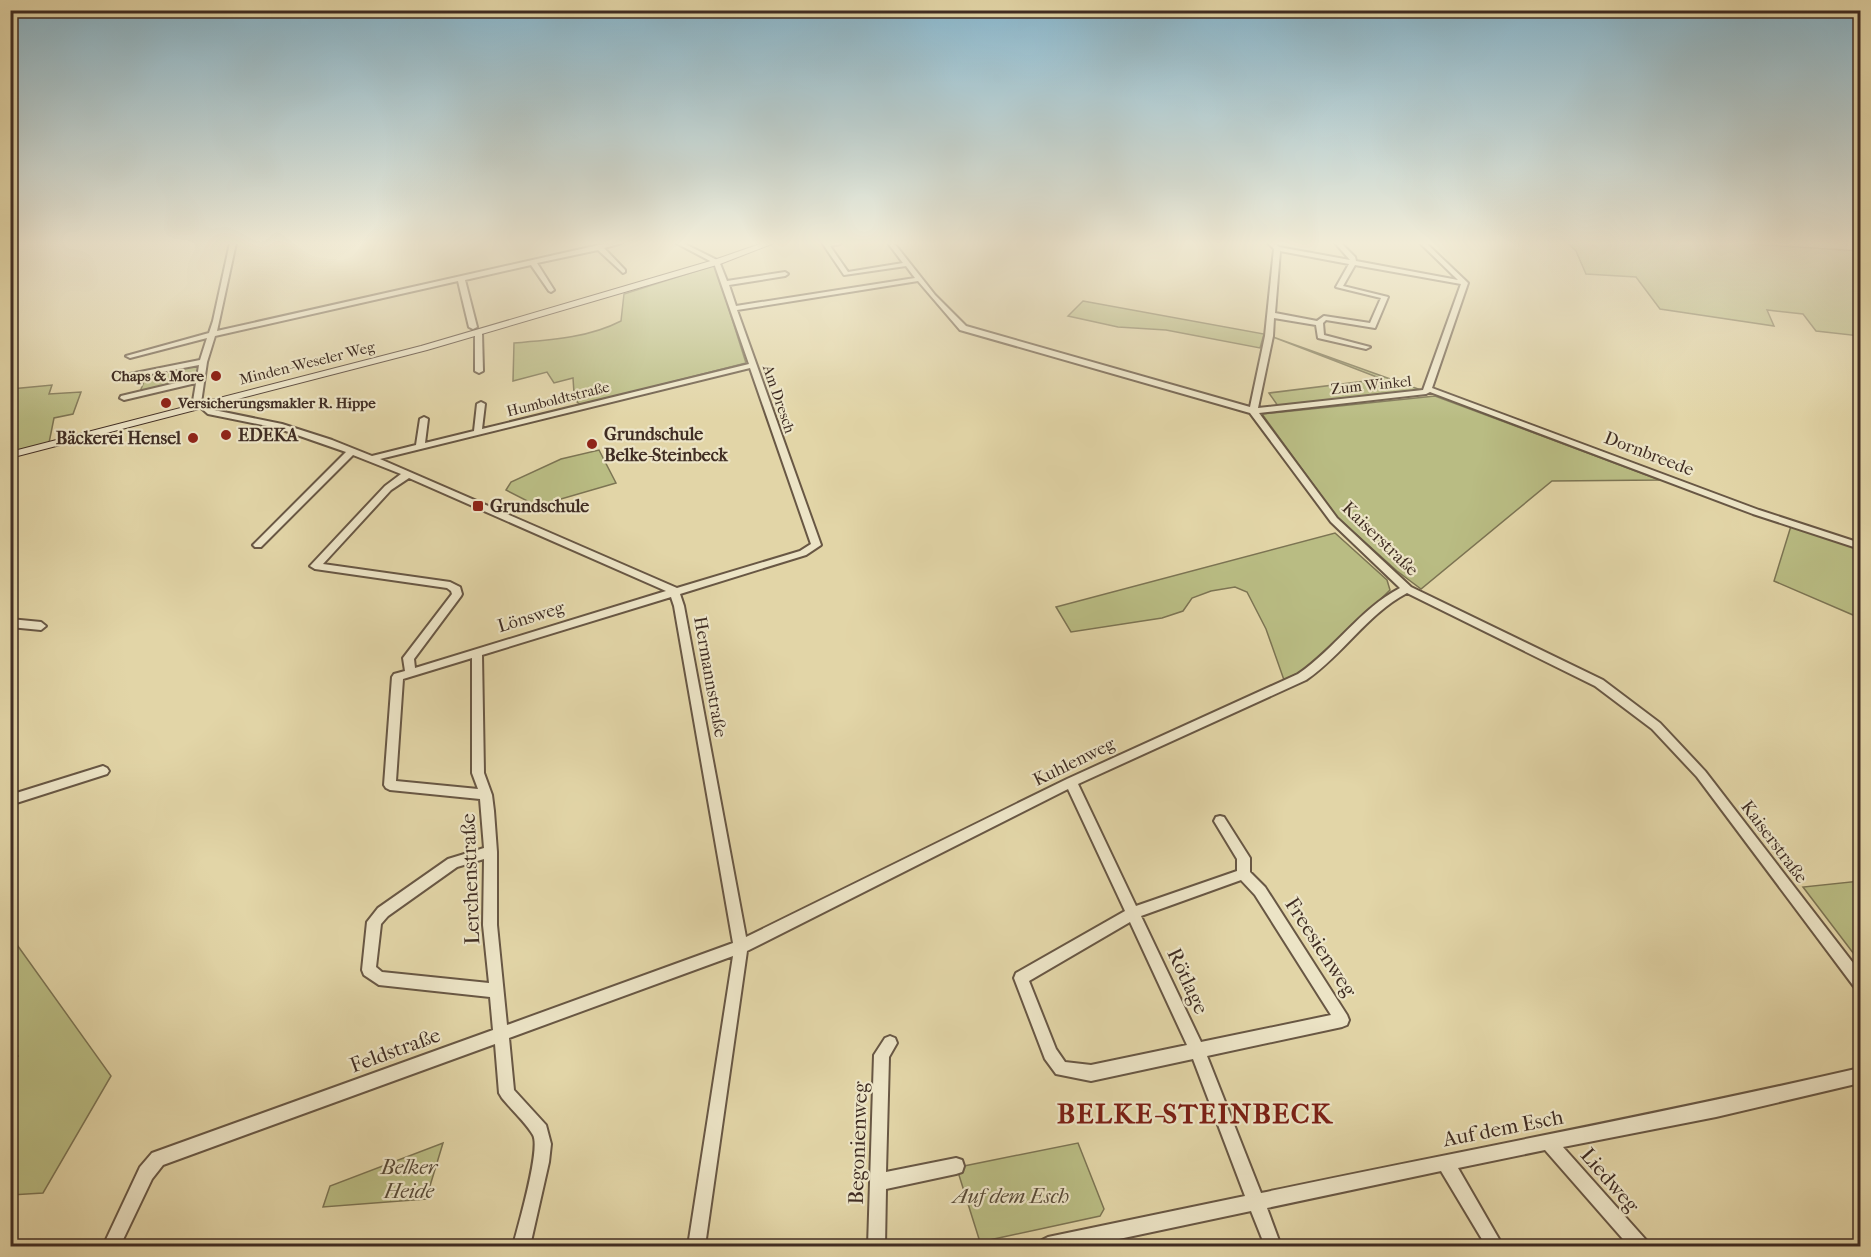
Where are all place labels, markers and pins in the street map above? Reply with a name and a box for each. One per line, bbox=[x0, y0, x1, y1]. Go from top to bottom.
place label: Chaps & More bbox=[111, 367, 205, 385]
marker: Chaps & More bbox=[209, 369, 223, 383]
place label: Versicherungsmakler R. Hippe bbox=[177, 394, 376, 412]
marker: Versicherungsmakler R. Hippe bbox=[159, 396, 173, 410]
place label: Grundschule Belke-Steinbeck bbox=[604, 424, 729, 466]
place label: EDEKA bbox=[238, 425, 300, 446]
place label: Bäckerei Hensel bbox=[56, 428, 182, 449]
marker: EDEKA bbox=[219, 428, 233, 442]
marker: Bäckerei Hensel bbox=[186, 431, 200, 445]
marker: Grundschule Belke-Steinbeck bbox=[585, 437, 599, 451]
place label: Grundschule bbox=[490, 496, 589, 517]
marker: Grundschule bbox=[471, 499, 485, 513]

